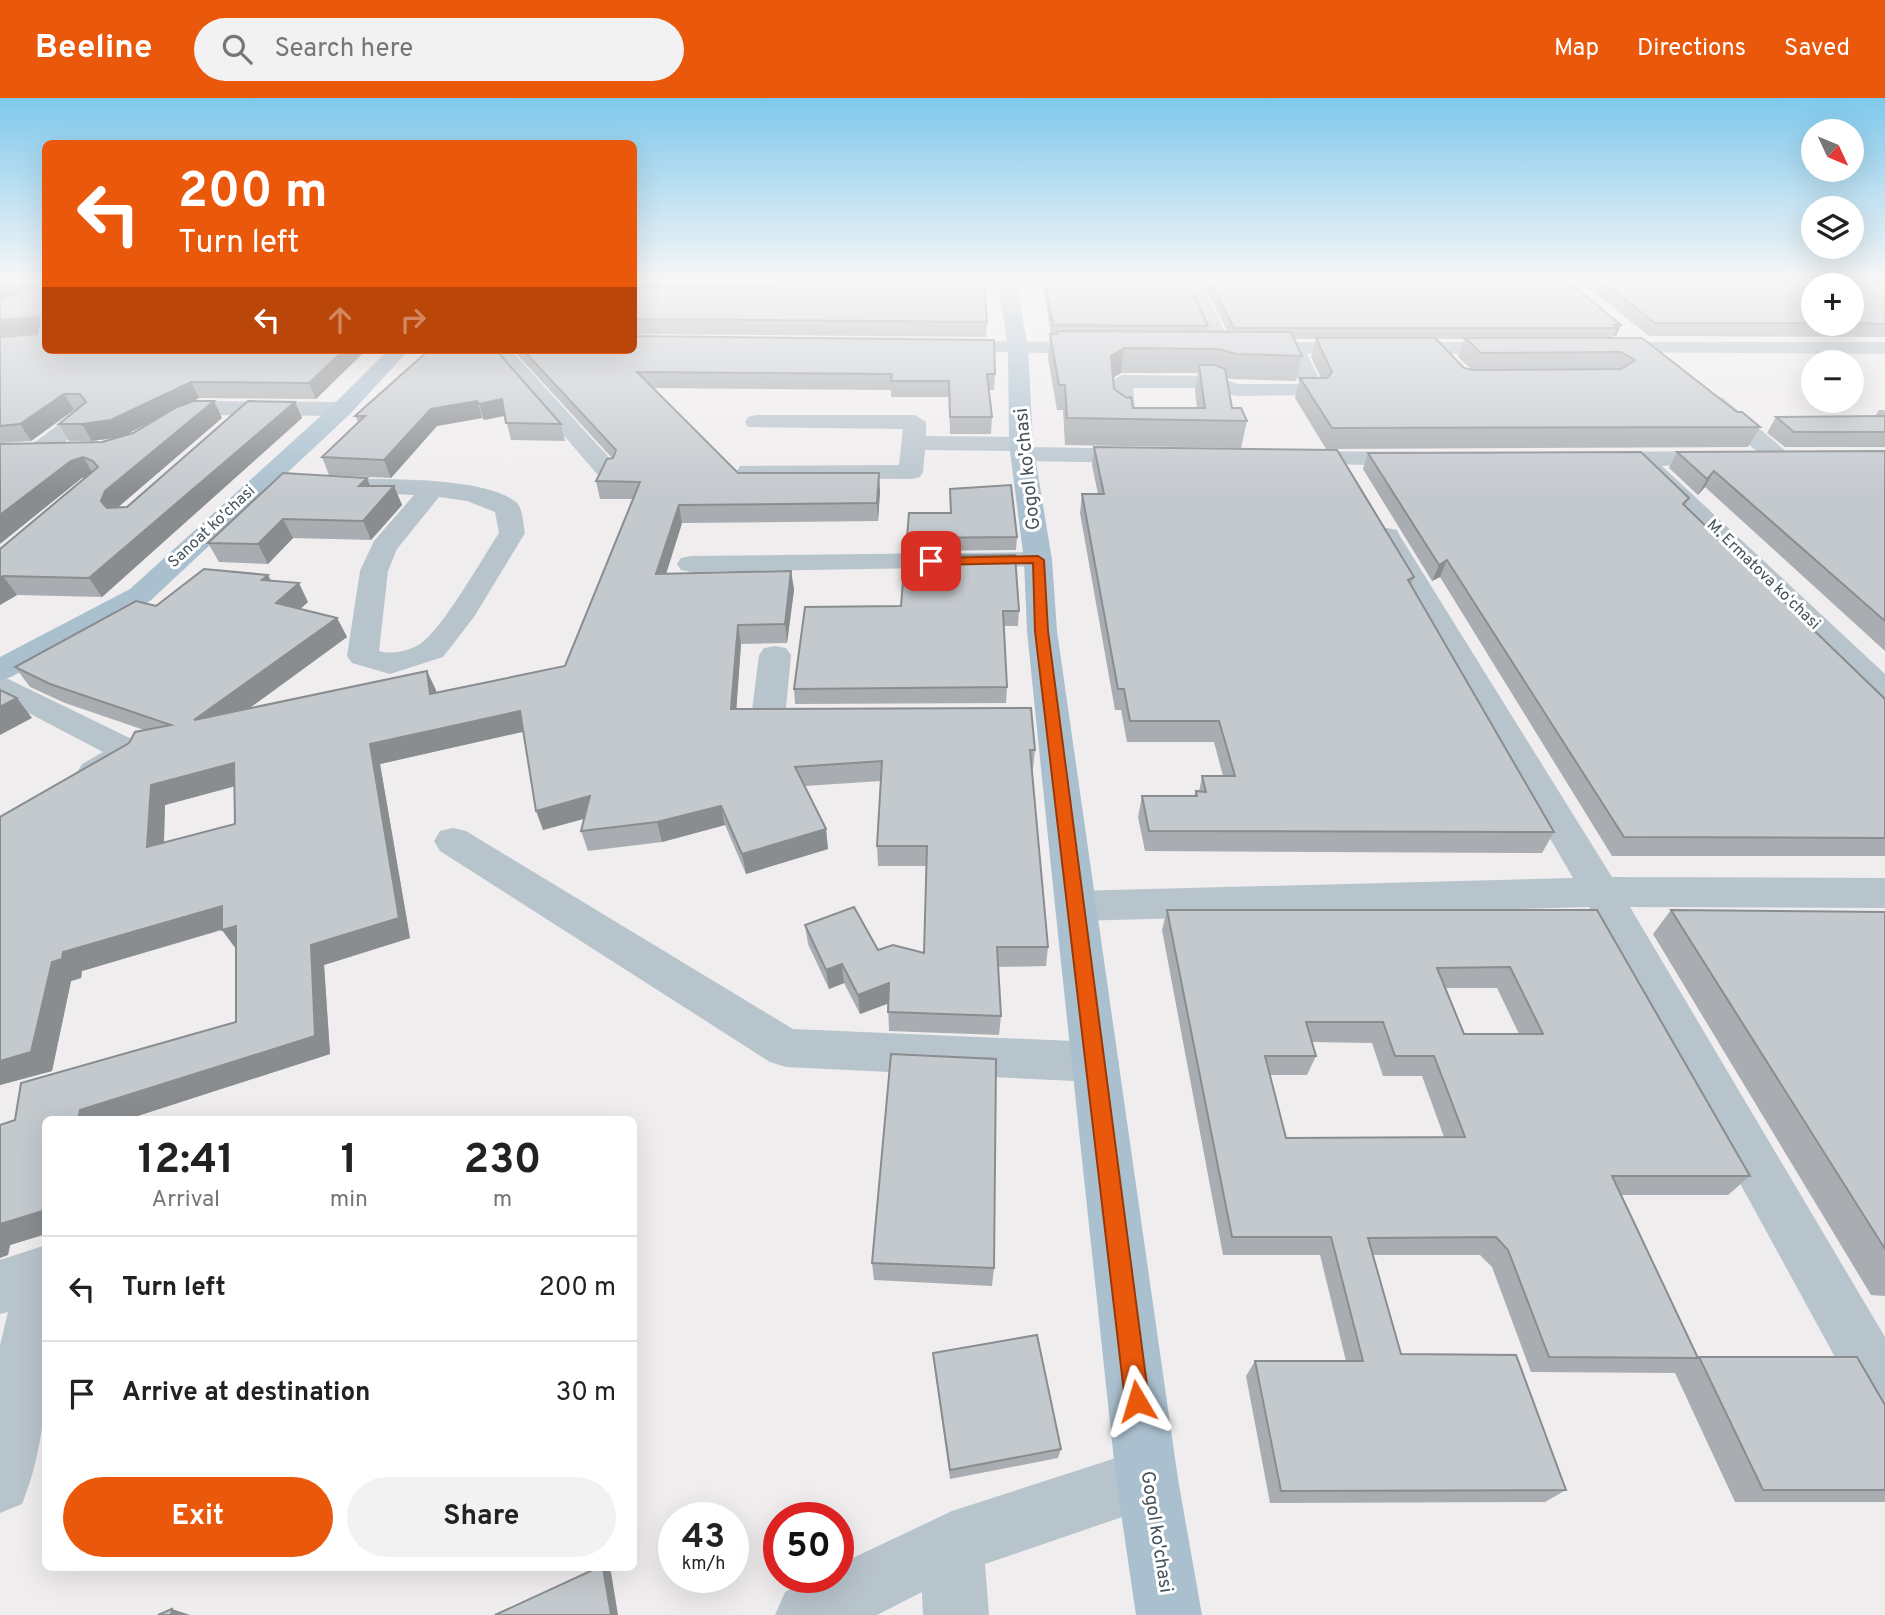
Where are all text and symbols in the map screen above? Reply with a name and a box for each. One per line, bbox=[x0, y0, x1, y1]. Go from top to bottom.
search box bbox=[194, 18, 684, 81]
text: Beeline bbox=[35, 28, 152, 70]
icon: search bbox=[218, 30, 256, 68]
text: Search here bbox=[274, 33, 413, 66]
text: Map bbox=[1554, 34, 1599, 64]
text: Directions bbox=[1637, 34, 1746, 64]
text: Saved bbox=[1784, 34, 1850, 64]
north arrow bbox=[1801, 119, 1864, 182]
map controls bbox=[1801, 119, 1864, 413]
text: 200 m bbox=[178, 163, 328, 225]
icon: left bbox=[63, 168, 154, 259]
button: layers bbox=[1801, 196, 1864, 259]
text: Turn left bbox=[178, 224, 299, 264]
button: + bbox=[1801, 273, 1864, 336]
icon: left bbox=[248, 301, 286, 339]
icon: ahead bbox=[321, 301, 359, 339]
icon: right bbox=[394, 301, 432, 339]
button: − bbox=[1801, 350, 1864, 413]
street label: Gogol ko'chasi bbox=[1010, 407, 1046, 531]
street label: Sanoat ko'chasi bbox=[164, 481, 260, 573]
street label: M. Ermatova koʻchasi bbox=[1702, 516, 1824, 634]
pin bbox=[901, 531, 961, 591]
icon: arrive bbox=[912, 542, 950, 580]
text: 12:41 bbox=[138, 1135, 234, 1188]
text: 1 bbox=[340, 1135, 357, 1188]
text: 230 bbox=[464, 1135, 541, 1188]
text: Arrival bbox=[152, 1186, 220, 1215]
text: min bbox=[330, 1186, 368, 1215]
text: m bbox=[493, 1186, 512, 1215]
icon: left bbox=[63, 1270, 101, 1308]
text: Turn left bbox=[122, 1272, 226, 1305]
text: 200 m bbox=[539, 1272, 616, 1305]
position arrow bbox=[1100, 1364, 1174, 1438]
icon: arrive bbox=[63, 1375, 101, 1413]
text: Arrive at destination bbox=[122, 1377, 370, 1410]
text: 30 m bbox=[556, 1377, 616, 1410]
street label: Gogol ko'chasi bbox=[1135, 1469, 1177, 1595]
button: Exit bbox=[63, 1477, 333, 1557]
button: Share bbox=[347, 1477, 616, 1557]
speed limit sign: 50 bbox=[763, 1502, 854, 1593]
text: 43 bbox=[682, 1516, 725, 1560]
text: km/h bbox=[682, 1553, 725, 1576]

